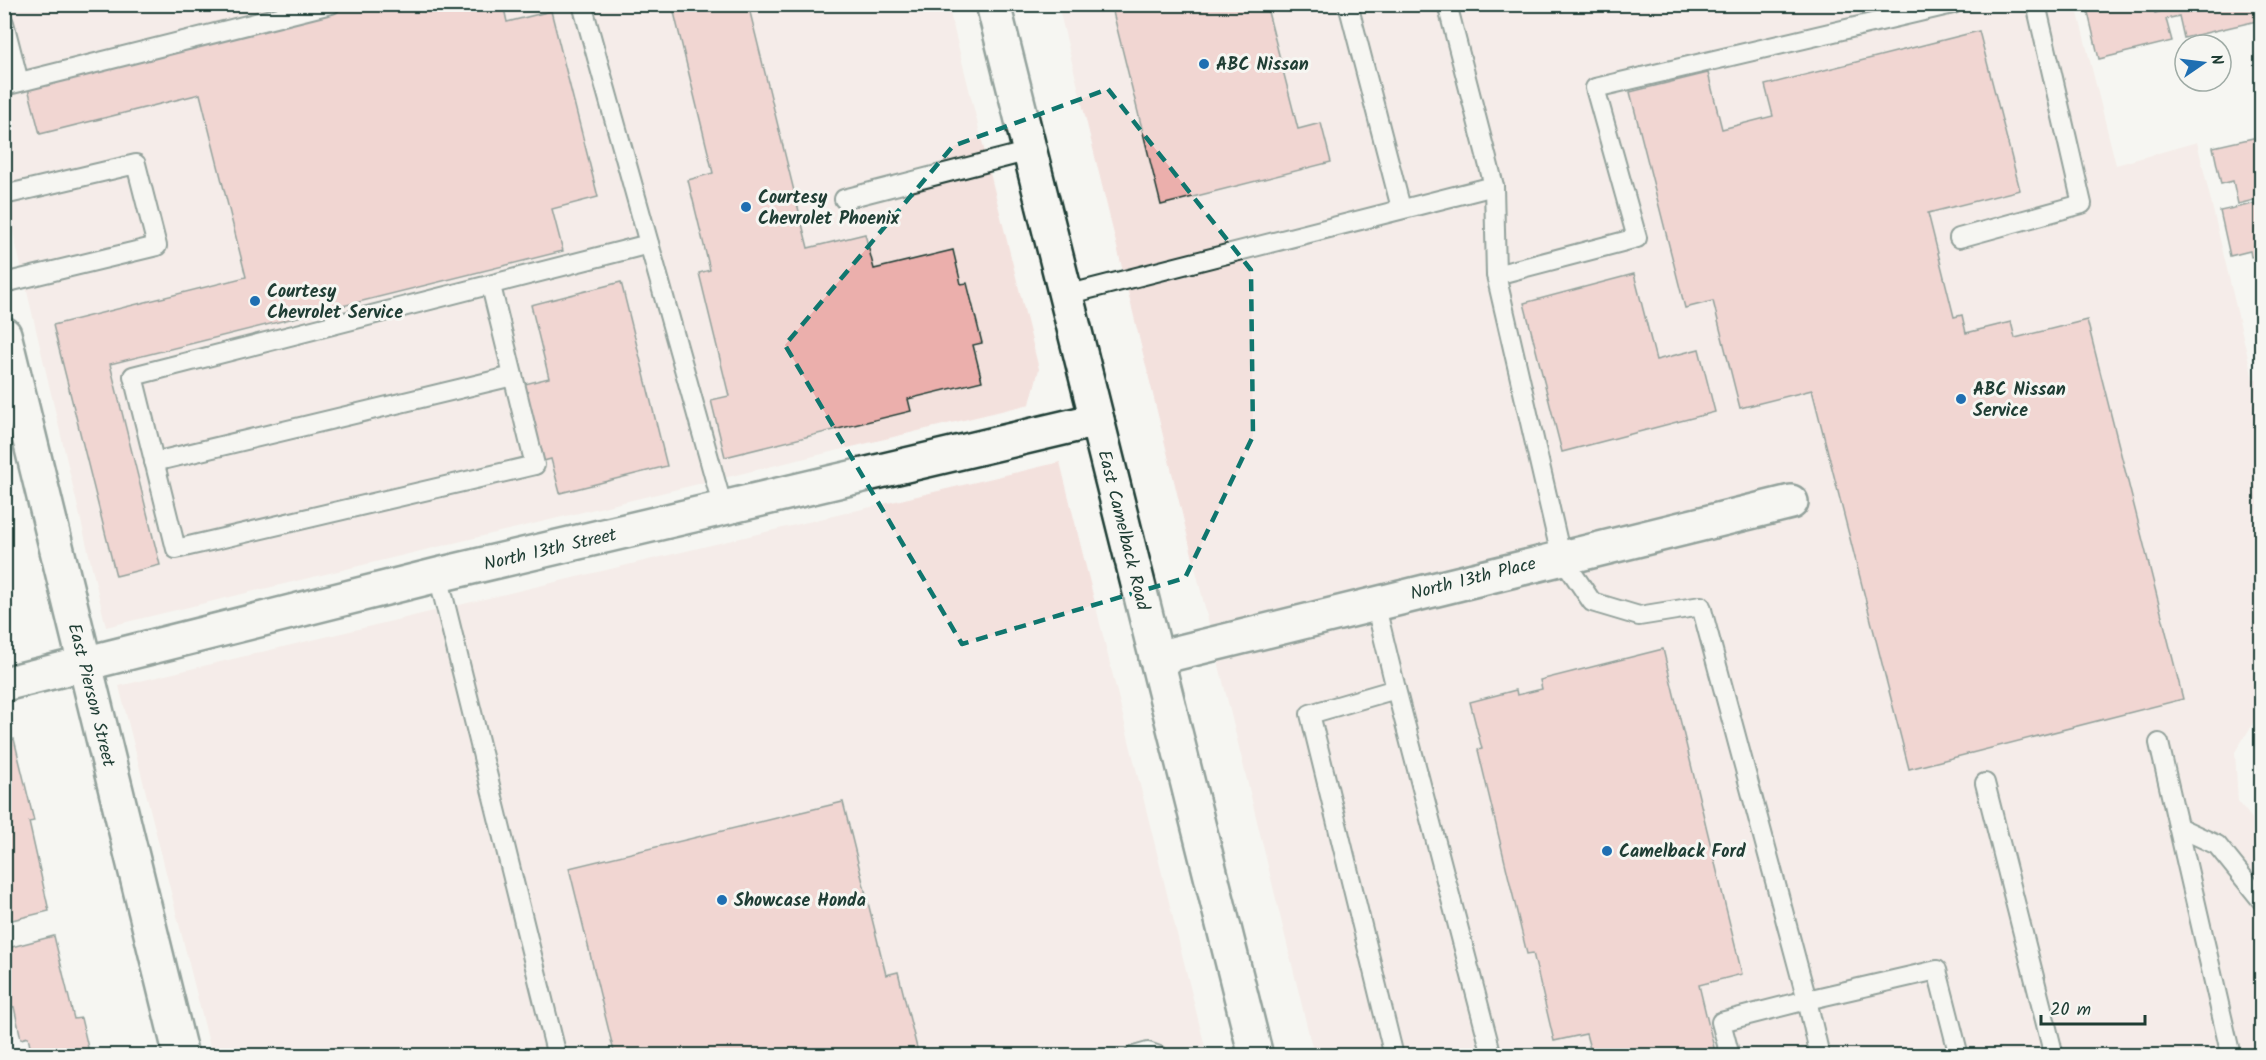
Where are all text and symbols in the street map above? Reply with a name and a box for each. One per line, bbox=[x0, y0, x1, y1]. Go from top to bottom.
north arrow bbox=[2173, 33, 2233, 93]
place label: ABC Nissan bbox=[1216, 51, 1309, 80]
text: N bbox=[2203, 52, 2229, 68]
marker: ABC Nissan bbox=[1197, 57, 1211, 71]
place label: Courtesy Chevrolet Phoenix bbox=[758, 184, 900, 234]
marker: Courtesy Chevrolet Phoenix bbox=[739, 200, 753, 214]
place label: Courtesy Chevrolet Service bbox=[267, 278, 403, 328]
marker: Courtesy Chevrolet Service bbox=[248, 294, 262, 308]
place label: ABC Nissan Service bbox=[1973, 376, 2066, 426]
marker: ABC Nissan Service bbox=[1954, 392, 1968, 406]
street label: East Camelback Road bbox=[1089, 447, 1157, 615]
street label: North 13th Street bbox=[481, 521, 621, 580]
street label: North 13th Place bbox=[1407, 550, 1539, 609]
street label: East Pierson Street bbox=[59, 620, 123, 771]
place label: Camelback Ford bbox=[1619, 838, 1746, 867]
marker: Camelback Ford bbox=[1600, 844, 1614, 858]
place label: Showcase Honda bbox=[734, 887, 866, 916]
marker: Showcase Honda bbox=[715, 893, 729, 907]
scale bar bbox=[2041, 988, 2144, 1026]
text: 20 m bbox=[2050, 996, 2091, 1025]

